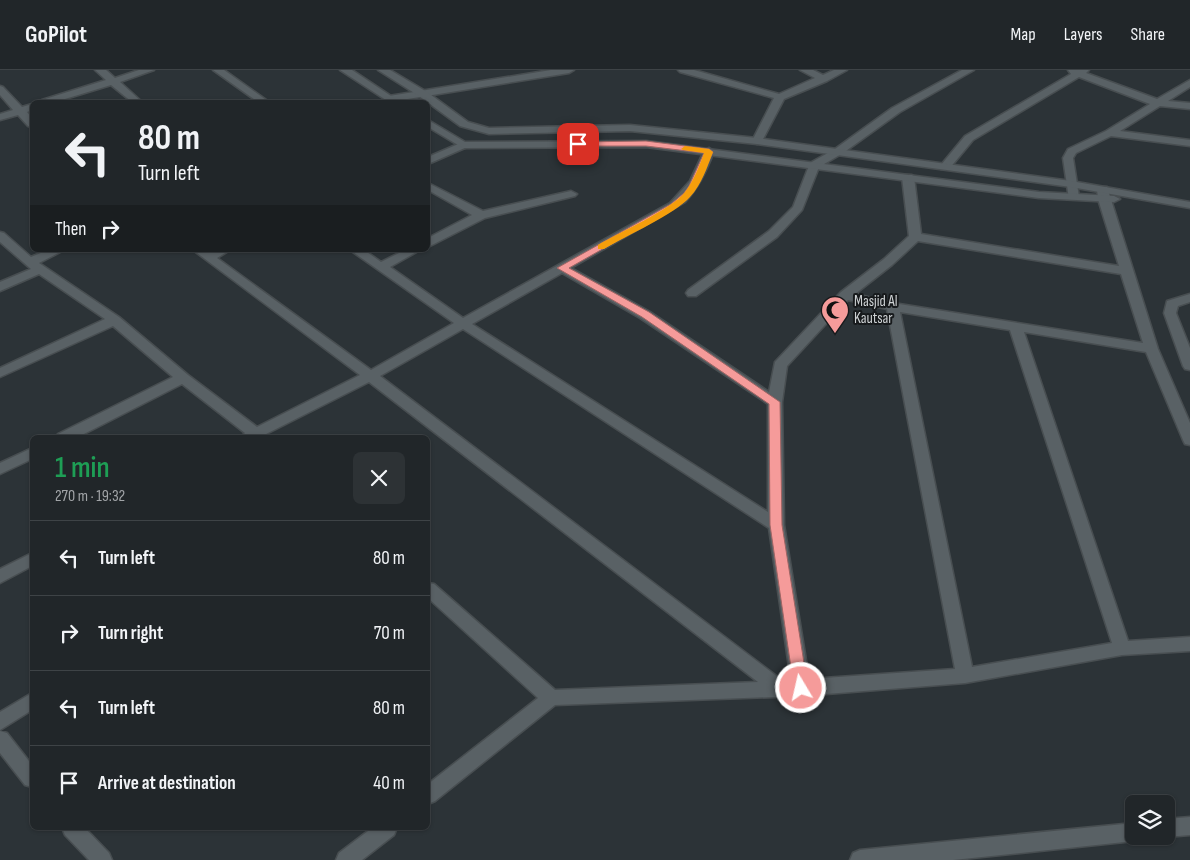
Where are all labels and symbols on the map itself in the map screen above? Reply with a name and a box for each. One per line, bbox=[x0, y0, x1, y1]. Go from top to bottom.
pin bbox=[557, 123, 599, 165]
place label: Masjid Al Kautsar bbox=[854, 292, 898, 328]
mosque icon: Masjid Al Kautsar bbox=[820, 295, 850, 334]
position arrow bbox=[774, 661, 826, 713]

